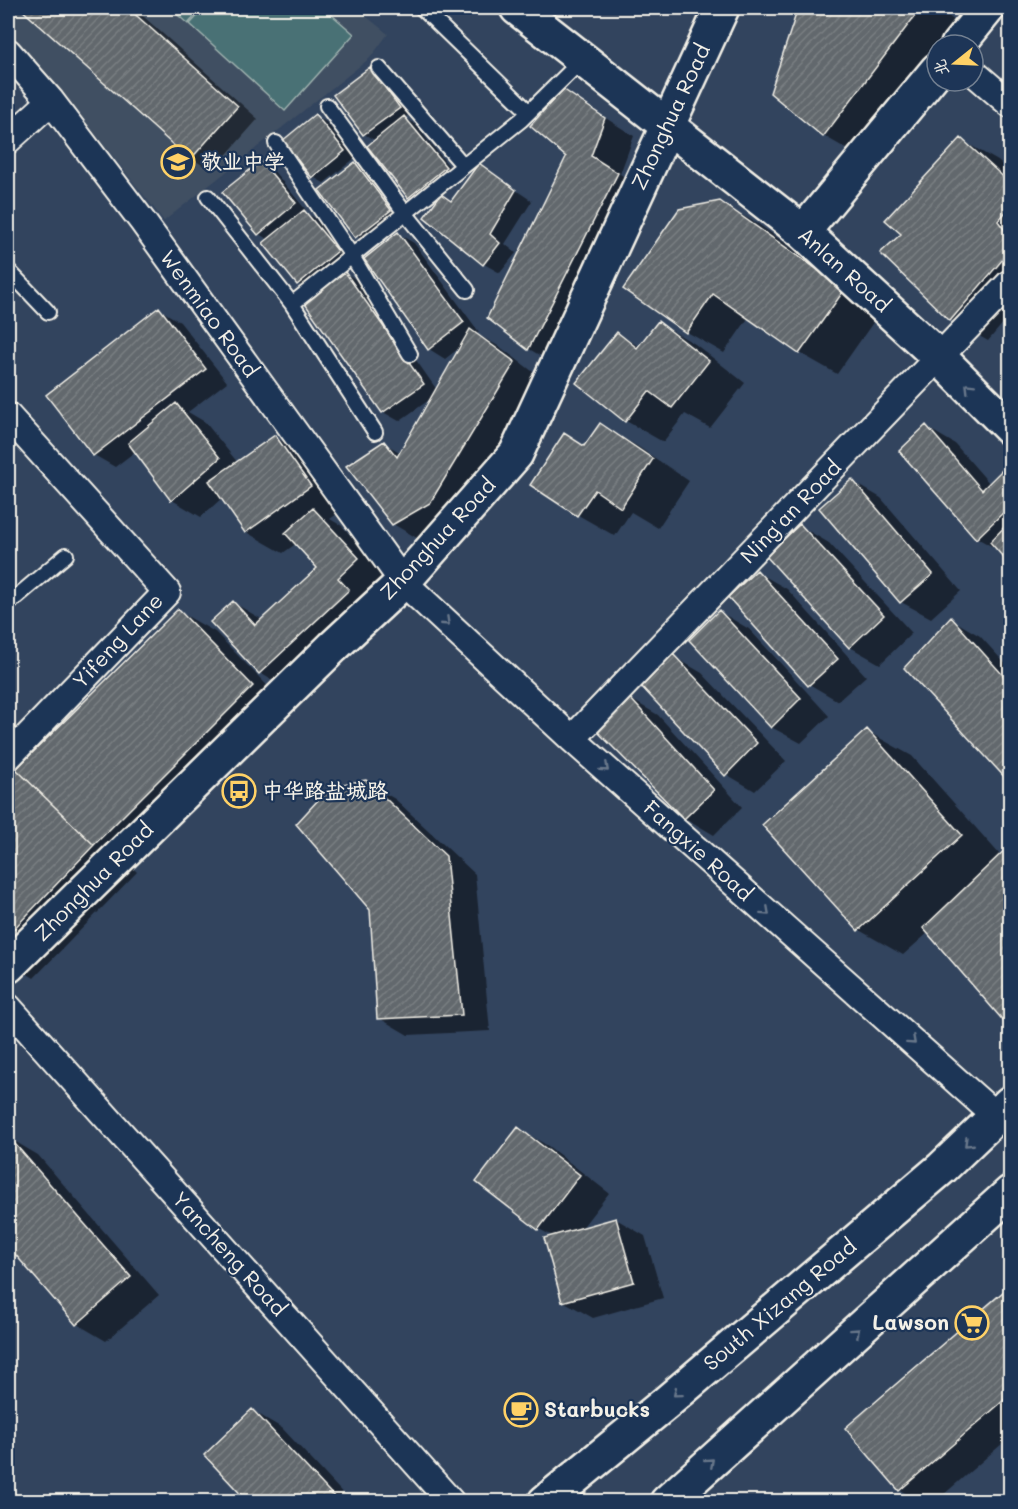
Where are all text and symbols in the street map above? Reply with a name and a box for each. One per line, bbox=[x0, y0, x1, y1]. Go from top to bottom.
north arrow bbox=[925, 33, 985, 93]
street label: Zhonghua Road bbox=[624, 39, 715, 194]
text: 北 bbox=[928, 57, 953, 79]
school or university icon: 敬业中学 bbox=[160, 144, 196, 180]
place label: 敬业中学 bbox=[201, 147, 285, 174]
street label: Anlan Road bbox=[793, 220, 897, 317]
street label: Wenmiao Road bbox=[155, 244, 265, 382]
one-way arrow bbox=[966, 383, 977, 394]
street label: Ning'an Road bbox=[734, 453, 846, 569]
street label: Zhonghua Road bbox=[373, 471, 501, 605]
street label: Yifeng Lane bbox=[66, 587, 168, 693]
one-way arrow bbox=[439, 615, 449, 626]
one-way arrow bbox=[598, 761, 609, 772]
bus stop icon: 中华路盐城路 bbox=[221, 773, 257, 809]
place label: 中华路盐城路 bbox=[262, 776, 388, 803]
street label: Fangxie Road bbox=[639, 794, 759, 906]
street label: Zhonghua Road bbox=[28, 816, 158, 946]
one-way arrow bbox=[759, 905, 770, 916]
one-way arrow bbox=[905, 1034, 916, 1045]
one-way arrow bbox=[964, 1136, 974, 1147]
street label: Yancheng Road bbox=[167, 1185, 293, 1321]
street label: South Xizang Road bbox=[697, 1232, 861, 1376]
supermarket icon: Lawson bbox=[954, 1305, 990, 1341]
place label: Lawson bbox=[872, 1308, 949, 1335]
one-way arrow bbox=[849, 1328, 859, 1339]
one-way arrow bbox=[673, 1386, 684, 1397]
cafe icon: Starbucks bbox=[503, 1392, 539, 1428]
place label: Starbucks bbox=[544, 1395, 650, 1422]
one-way arrow bbox=[704, 1458, 714, 1469]

